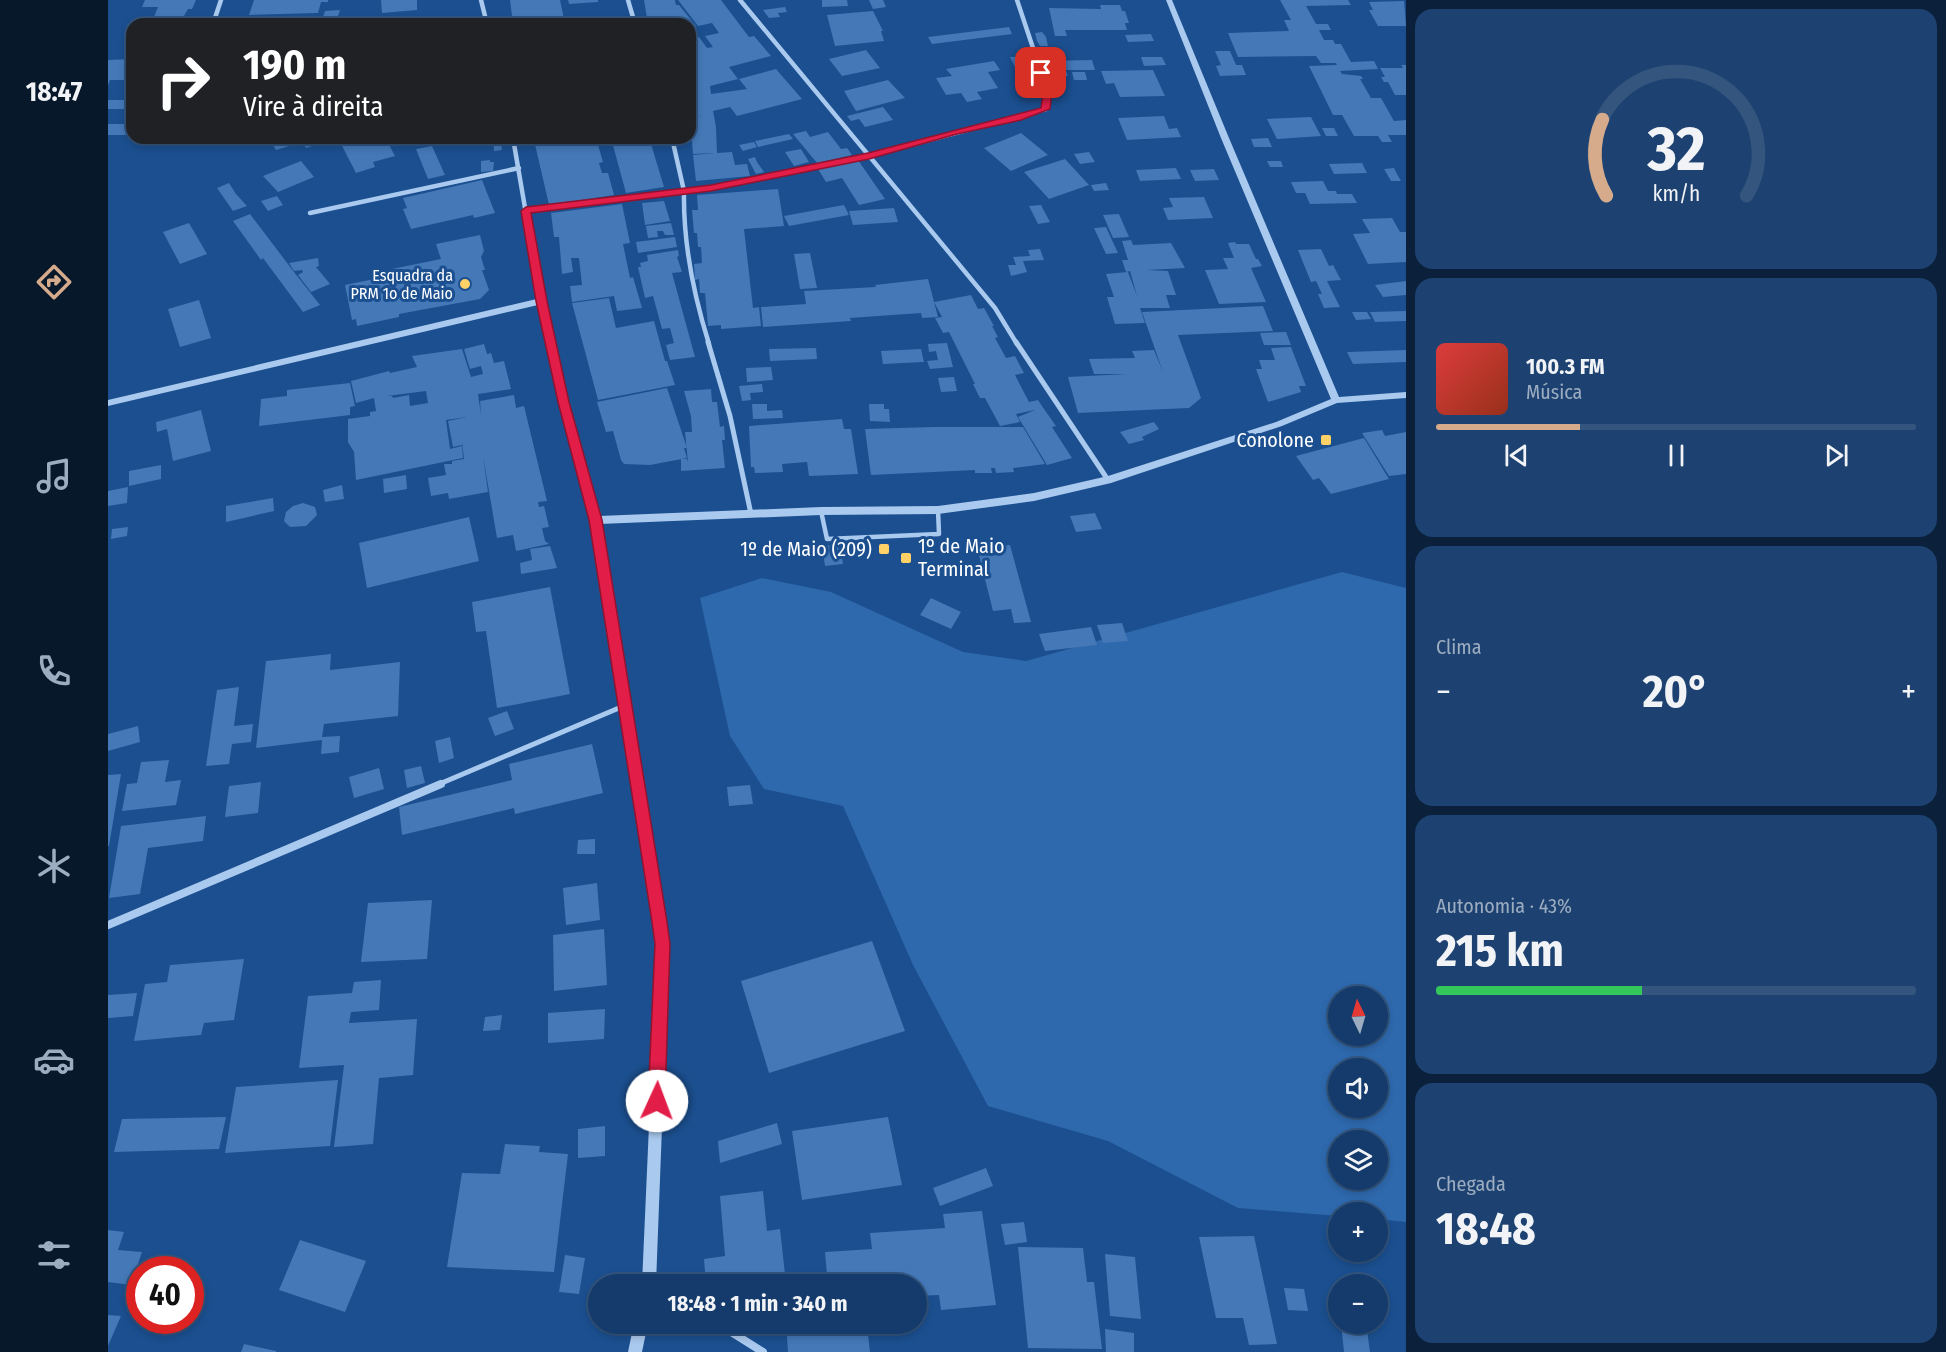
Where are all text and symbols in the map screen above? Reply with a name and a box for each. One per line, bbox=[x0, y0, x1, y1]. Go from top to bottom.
text: 190 m bbox=[243, 40, 346, 90]
icon: right bbox=[144, 42, 222, 120]
pin bbox=[1015, 47, 1066, 98]
icon: arrive bbox=[1024, 56, 1057, 89]
text: 18:47 bbox=[26, 76, 82, 108]
text: Vire à direita bbox=[243, 91, 383, 123]
text: 32 bbox=[1646, 112, 1705, 187]
text: km/h bbox=[1652, 181, 1700, 207]
icon: directions bbox=[33, 261, 75, 303]
place label: Esquadra da PRM 1o de Maio bbox=[350, 266, 453, 303]
marker: Esquadra da PRM 1o de Maio bbox=[458, 277, 472, 291]
text: 100.3 FM bbox=[1526, 353, 1605, 380]
text: Música bbox=[1526, 380, 1582, 404]
place label: Conolone bbox=[1237, 428, 1314, 452]
marker: Conolone bbox=[1319, 433, 1333, 447]
icon: previous bbox=[1500, 439, 1533, 472]
icon: pause bbox=[1660, 439, 1693, 472]
icon: next bbox=[1820, 439, 1853, 472]
icon: music bbox=[33, 455, 75, 497]
place label: 1º de Maio Terminal bbox=[918, 534, 1004, 581]
place label: 1º de Maio (209) bbox=[740, 537, 872, 561]
marker: 1º de Maio (209) bbox=[877, 542, 891, 556]
marker: 1º de Maio Terminal bbox=[899, 551, 913, 565]
text: Clima bbox=[1436, 635, 1481, 659]
icon: phone bbox=[33, 650, 75, 692]
text: 20° bbox=[1643, 665, 1709, 719]
text: − bbox=[1436, 672, 1451, 712]
text: + bbox=[1901, 672, 1916, 712]
icon: climate bbox=[33, 845, 75, 887]
text: Autonomia · 43% bbox=[1436, 894, 1572, 918]
text: 215 km bbox=[1436, 924, 1564, 978]
north arrow bbox=[1328, 986, 1388, 1046]
map controls bbox=[1328, 986, 1388, 1334]
icon: car bbox=[33, 1039, 75, 1081]
button: sound bbox=[1328, 1058, 1388, 1118]
position arrow bbox=[625, 1069, 689, 1133]
button: layers bbox=[1328, 1130, 1388, 1190]
text: Chegada bbox=[1436, 1172, 1506, 1196]
button: + bbox=[1328, 1202, 1388, 1262]
text: 18:48 bbox=[1436, 1202, 1536, 1256]
icon: filters bbox=[33, 1234, 75, 1276]
speed limit sign: 40 bbox=[126, 1256, 204, 1334]
button: − bbox=[1328, 1274, 1388, 1334]
text: 18:48 · 1 min · 340 m bbox=[667, 1290, 848, 1317]

